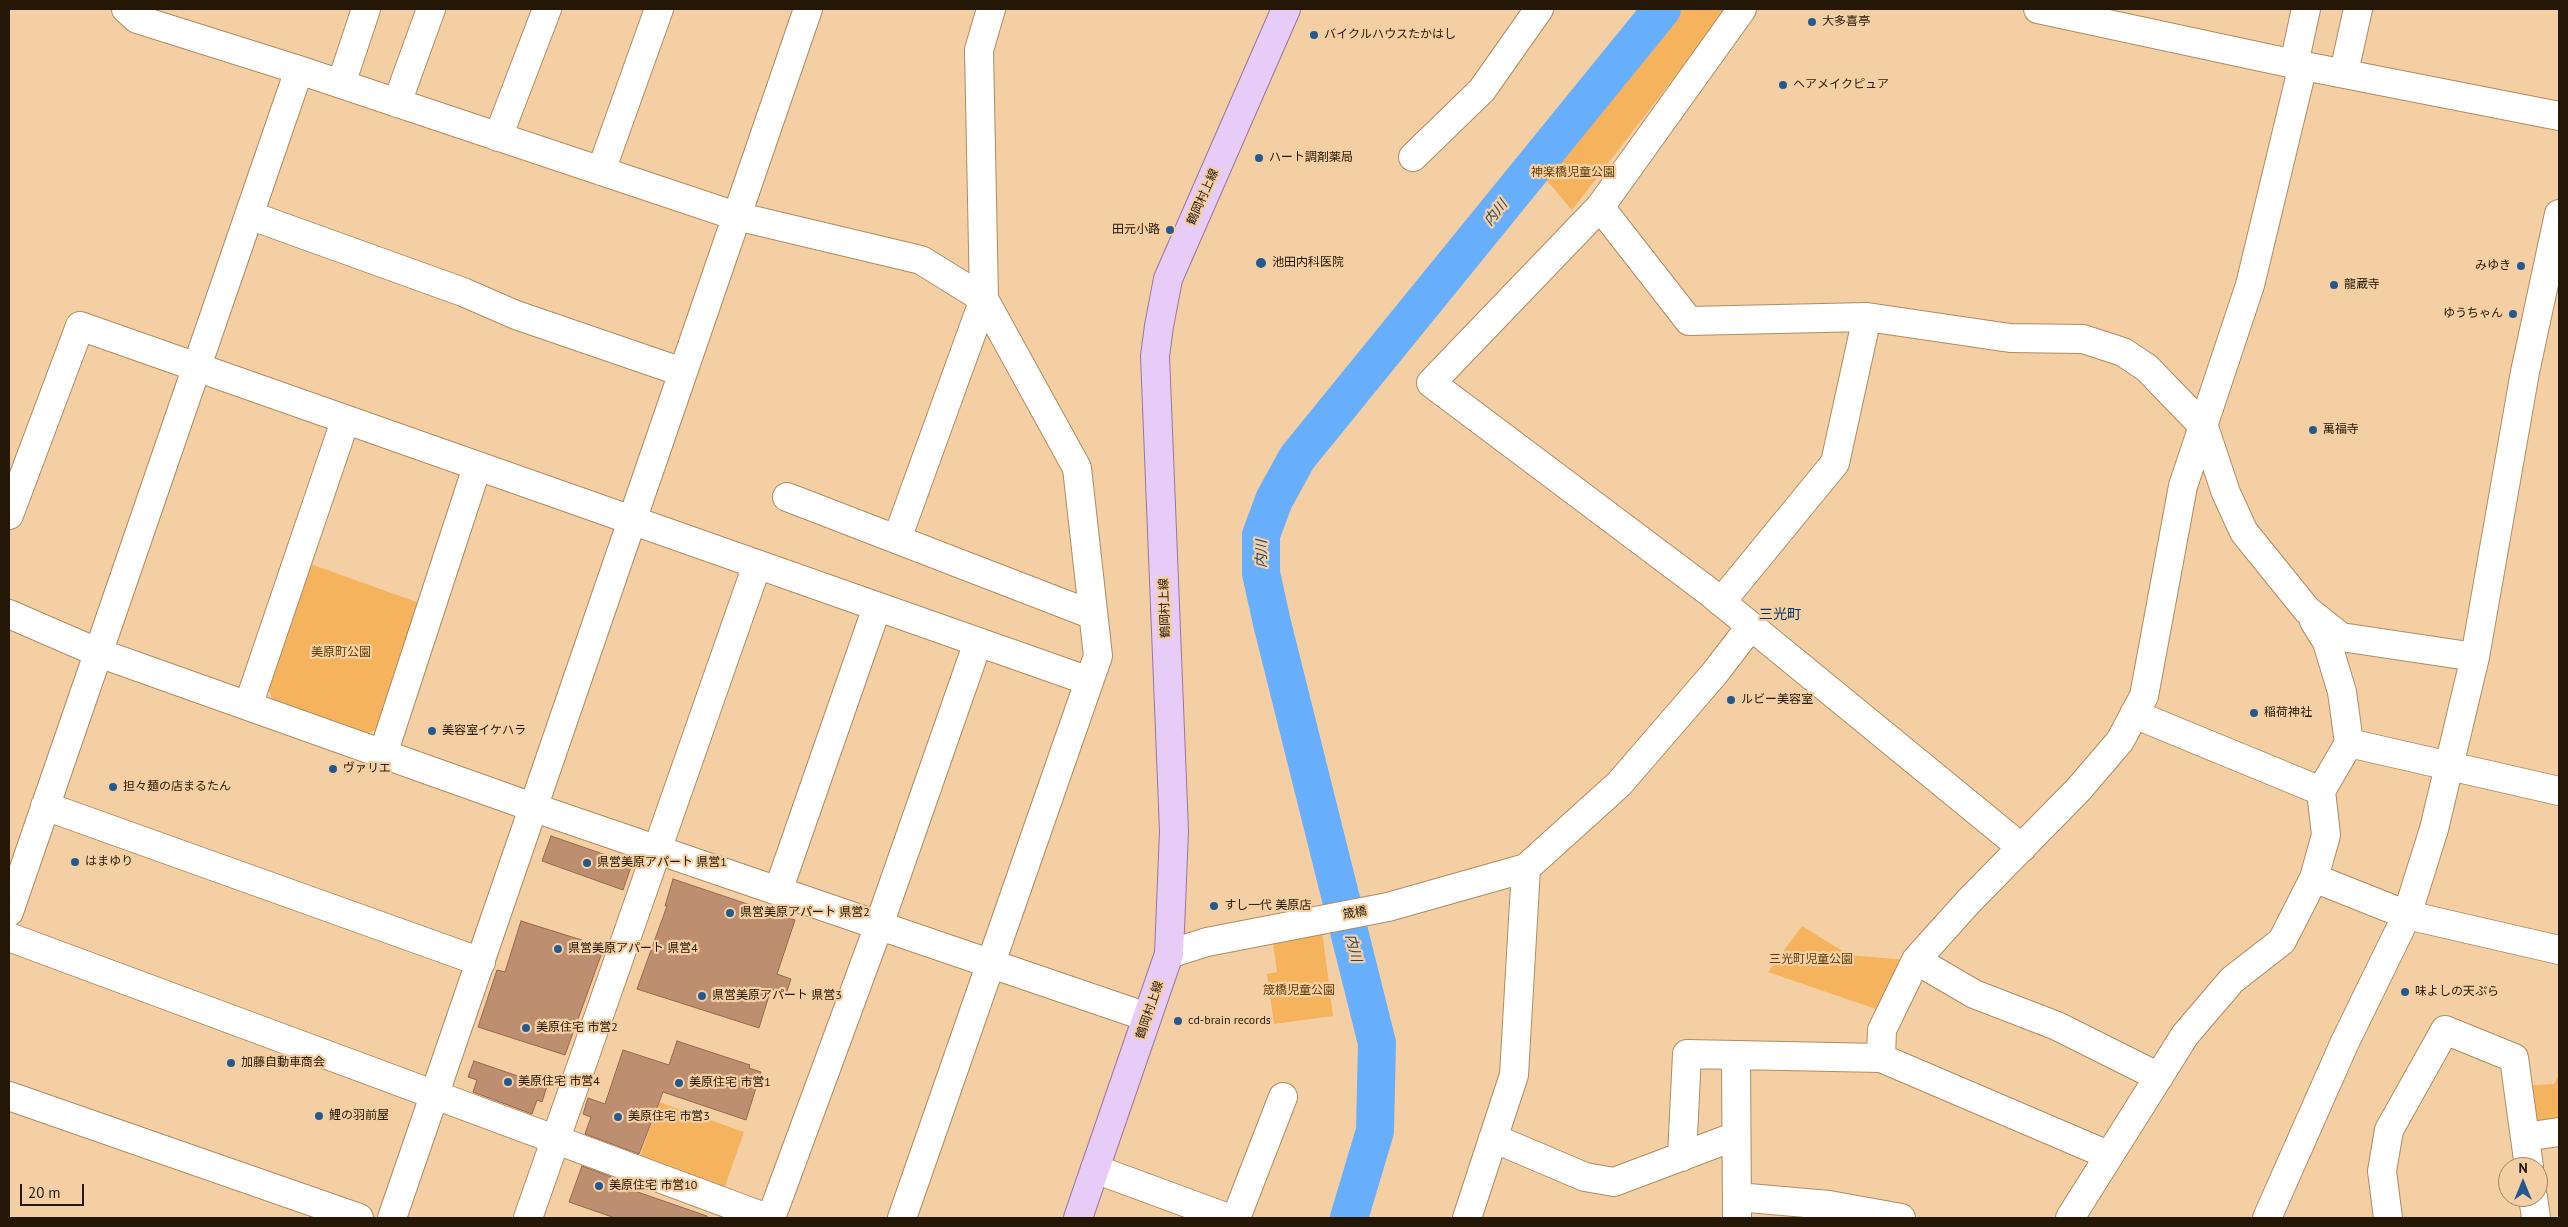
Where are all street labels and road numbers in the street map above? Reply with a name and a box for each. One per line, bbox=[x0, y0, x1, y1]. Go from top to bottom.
street label: 鶴岡村上線 bbox=[1184, 167, 1222, 227]
street label: 鶴岡村上線 bbox=[1157, 578, 1173, 638]
street label: 筬橋 bbox=[1342, 904, 1368, 922]
street label: 鶴岡村上線 bbox=[1133, 979, 1167, 1041]

